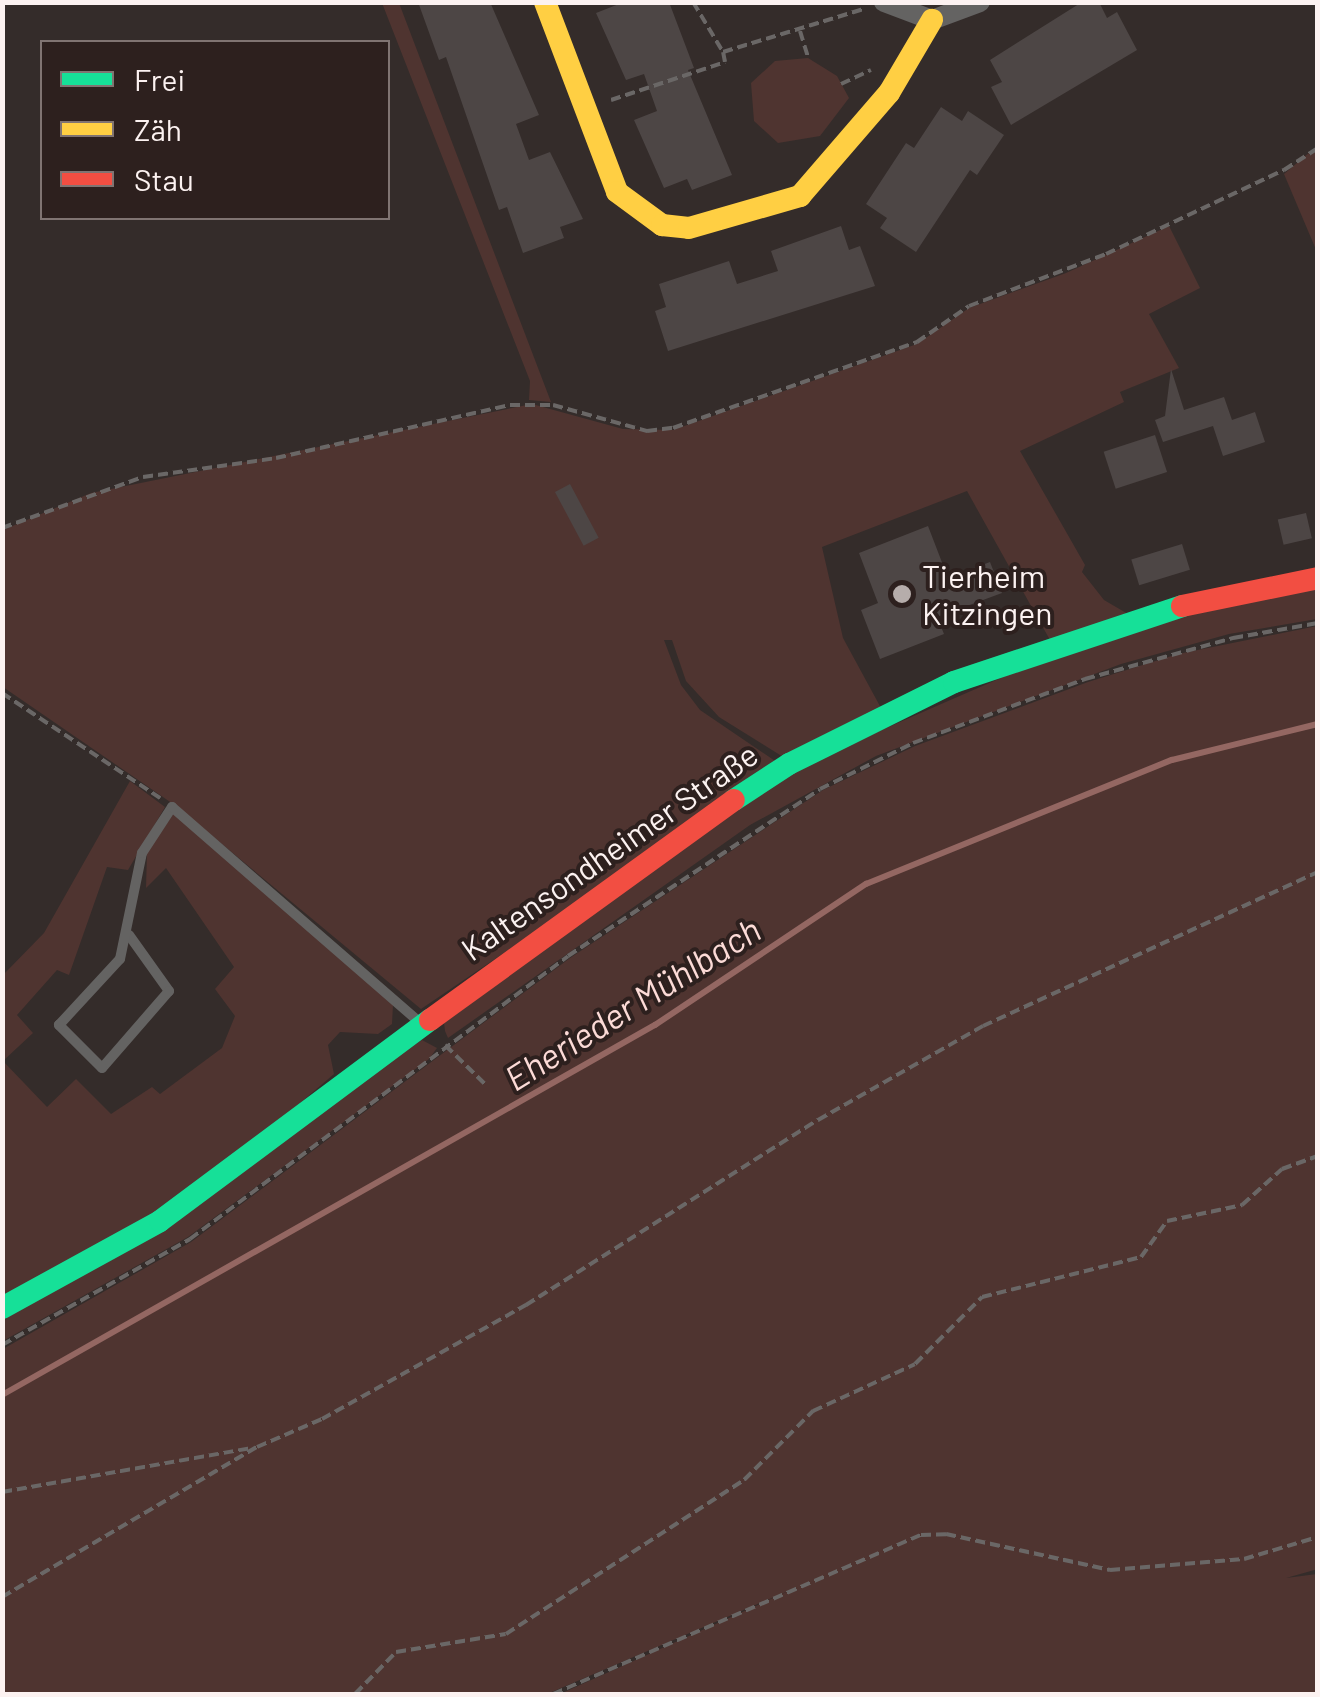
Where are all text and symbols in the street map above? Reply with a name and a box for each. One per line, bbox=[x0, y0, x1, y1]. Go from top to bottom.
legend bbox=[40, 40, 390, 220]
text: Frei bbox=[134, 61, 185, 97]
text: Zäh bbox=[134, 111, 182, 147]
text: Stau bbox=[134, 161, 194, 197]
place label: Tierheim Kitzingen bbox=[922, 557, 1052, 632]
marker: Tierheim Kitzingen bbox=[891, 583, 913, 605]
street label: Kaltensondheimer Straße bbox=[453, 734, 765, 968]
water label: Eherieder Mühlbach bbox=[497, 907, 767, 1099]

